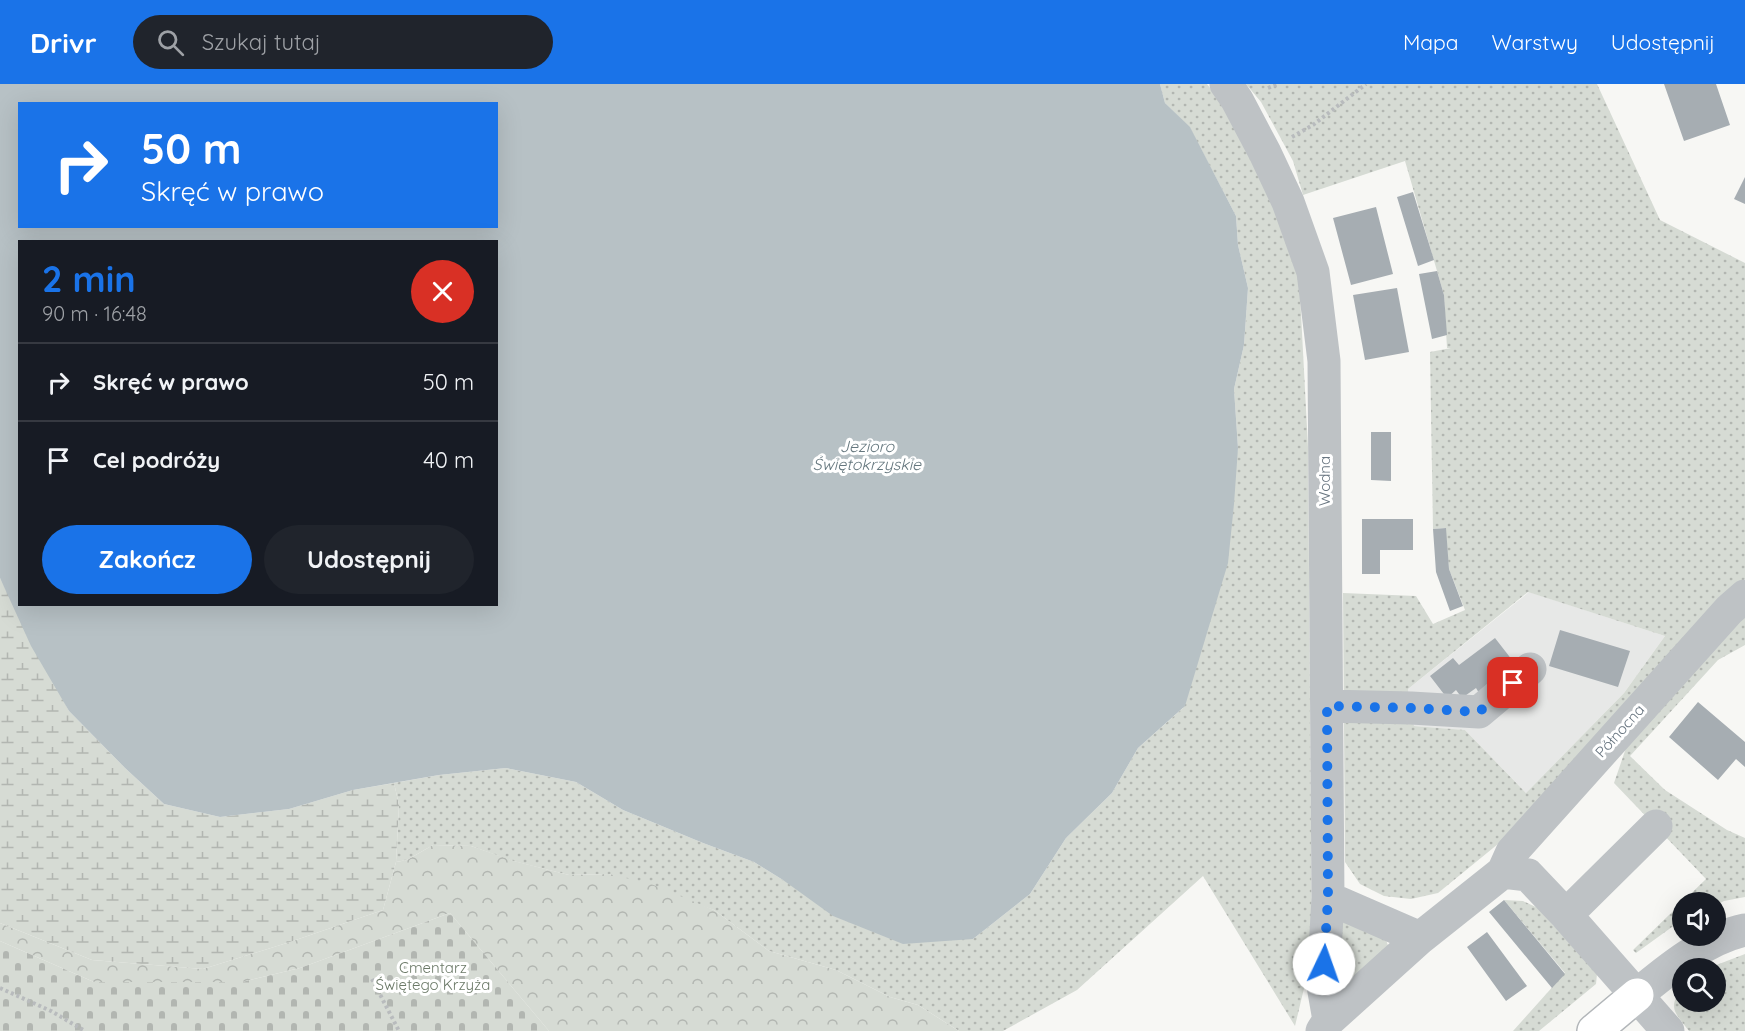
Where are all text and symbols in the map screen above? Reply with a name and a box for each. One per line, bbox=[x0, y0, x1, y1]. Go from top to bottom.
search box bbox=[133, 15, 553, 69]
text: Drivr bbox=[30, 25, 97, 60]
icon: search bbox=[154, 26, 187, 59]
text: Szukaj tutaj bbox=[202, 28, 321, 56]
text: Mapa bbox=[1403, 29, 1458, 55]
text: Warstwy bbox=[1491, 29, 1578, 55]
text: Udostępnij bbox=[1611, 29, 1715, 55]
text: 50 m bbox=[141, 122, 241, 175]
icon: right bbox=[42, 126, 120, 204]
text: Skręć w prawo bbox=[141, 174, 324, 208]
text: 2 min bbox=[42, 256, 136, 301]
button: close bbox=[411, 260, 474, 323]
text: 90 m · 16:48 bbox=[42, 301, 147, 326]
icon: right bbox=[42, 366, 75, 399]
text: Skręć w prawo bbox=[93, 368, 249, 396]
text: 50 m bbox=[423, 368, 474, 396]
water label: Jezioro Świętokrzyskie bbox=[813, 436, 922, 474]
icon: arrive bbox=[42, 444, 75, 477]
text: Cel podróży bbox=[93, 446, 220, 474]
text: 40 m bbox=[423, 446, 474, 474]
street label: Wodna bbox=[1315, 456, 1334, 506]
button: Zakończ bbox=[42, 525, 252, 594]
button: Udostępnij bbox=[264, 525, 474, 594]
pin bbox=[1487, 657, 1538, 708]
icon: arrive bbox=[1496, 666, 1529, 699]
street label: Północna bbox=[1591, 700, 1648, 761]
map controls bbox=[1672, 892, 1726, 1012]
button: sound bbox=[1672, 892, 1726, 946]
position arrow bbox=[1292, 932, 1356, 996]
park label: Cmentarz Świętego Krzyża bbox=[376, 958, 490, 994]
button: search bbox=[1672, 958, 1726, 1012]

